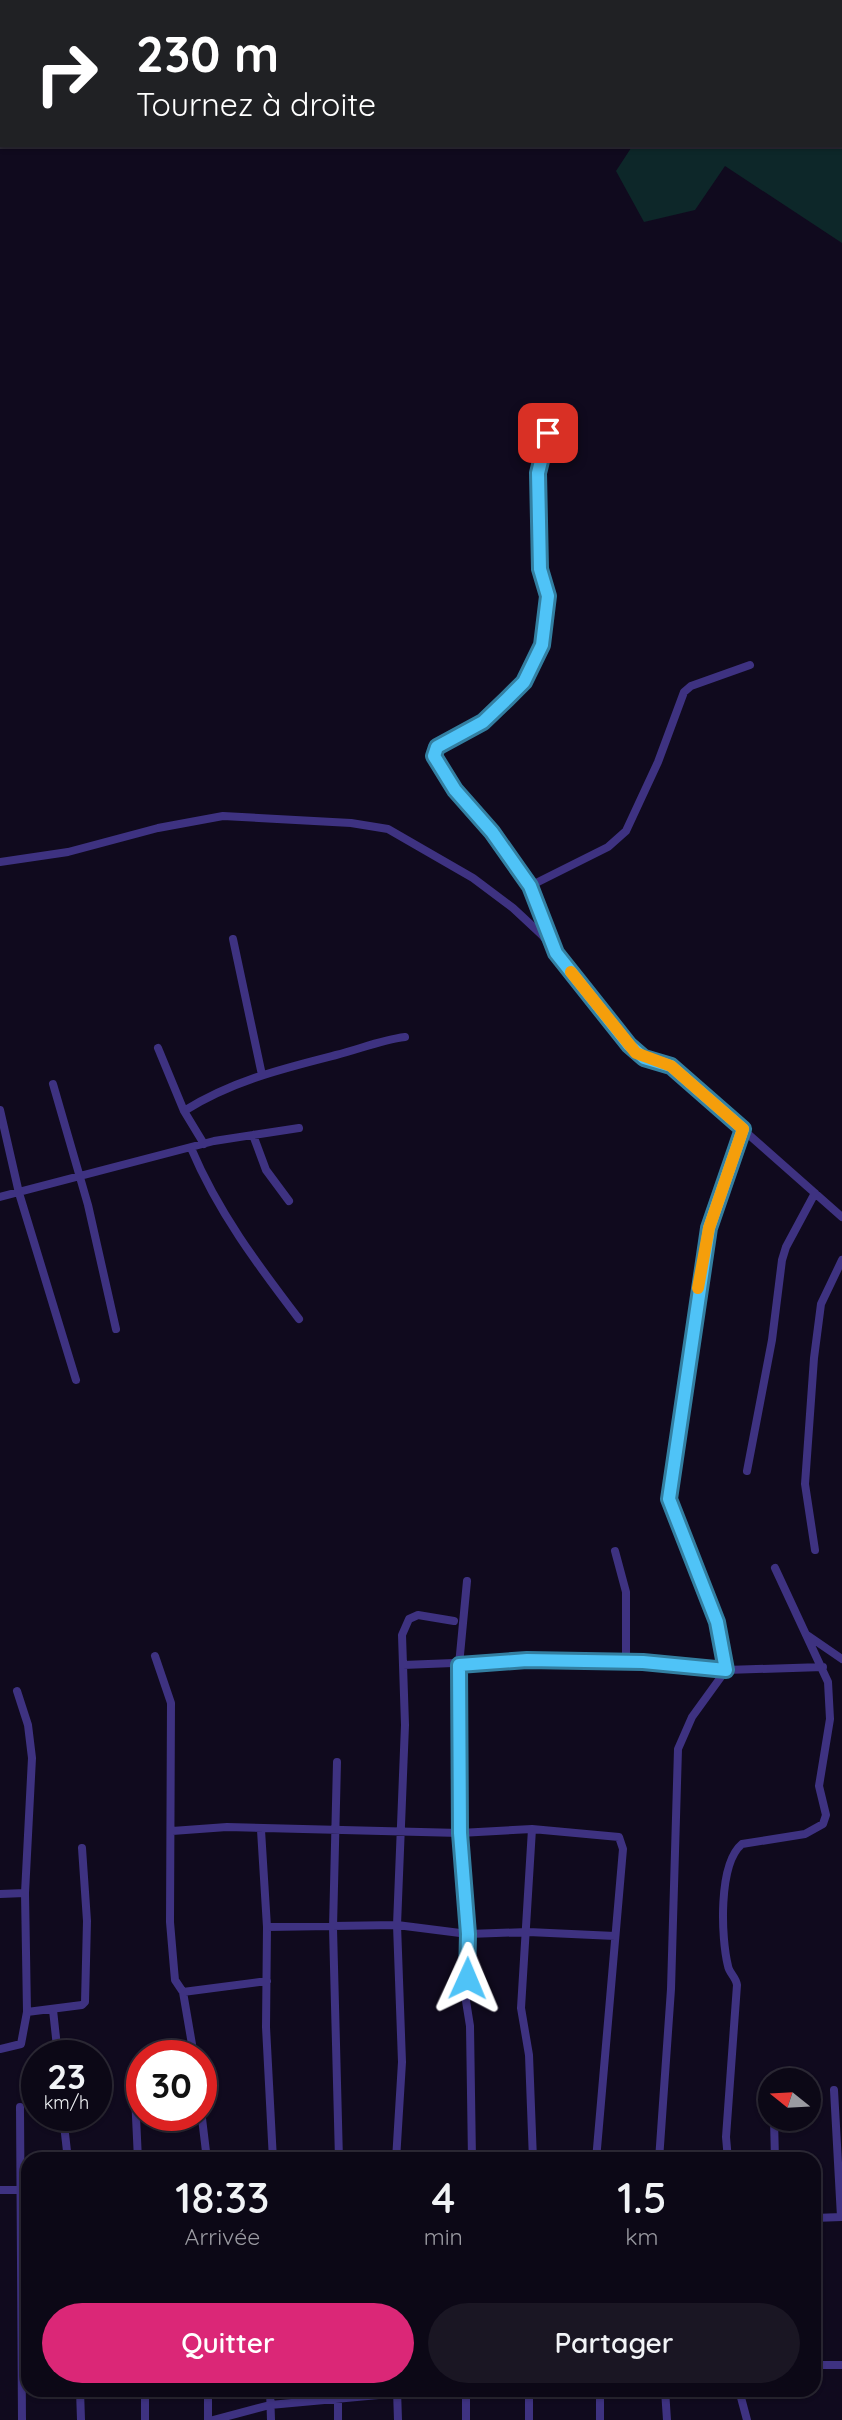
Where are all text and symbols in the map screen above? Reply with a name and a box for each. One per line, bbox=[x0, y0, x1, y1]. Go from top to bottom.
text: 230 m bbox=[136, 23, 279, 84]
icon: right bbox=[21, 28, 112, 119]
text: Tournez à droite bbox=[136, 84, 376, 124]
pin bbox=[518, 403, 578, 463]
icon: arrive bbox=[529, 414, 567, 452]
position arrow bbox=[430, 1941, 504, 2015]
speed limit sign: 30 bbox=[126, 2040, 217, 2131]
text: 23 bbox=[47, 2054, 86, 2098]
north arrow bbox=[758, 2068, 821, 2132]
map controls bbox=[758, 2068, 821, 2131]
text: km/h bbox=[44, 2091, 89, 2114]
text: 18:33 bbox=[175, 2171, 269, 2224]
text: 4 bbox=[431, 2171, 455, 2224]
text: 1.5 bbox=[617, 2171, 667, 2224]
text: Arrivée bbox=[185, 2222, 260, 2251]
text: min bbox=[424, 2222, 463, 2251]
text: km bbox=[625, 2222, 659, 2251]
button: Quitter bbox=[42, 2303, 414, 2383]
button: Partager bbox=[428, 2303, 800, 2383]

